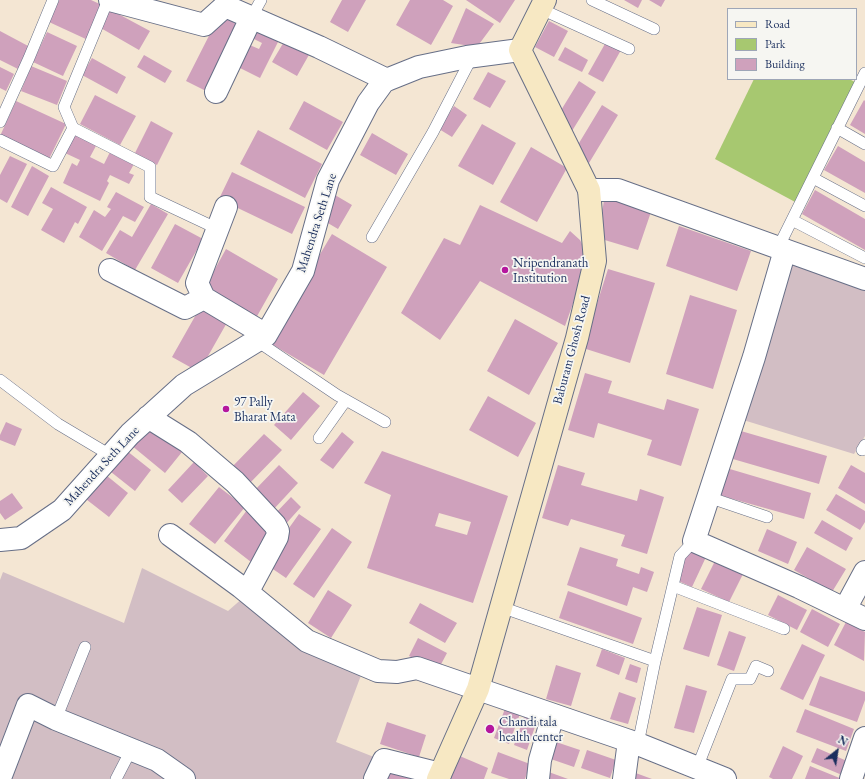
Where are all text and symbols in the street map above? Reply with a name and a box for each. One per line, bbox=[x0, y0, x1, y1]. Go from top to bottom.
legend bbox=[727, 8, 857, 80]
text: Road bbox=[765, 16, 790, 32]
text: Park bbox=[765, 36, 785, 52]
text: Building bbox=[765, 56, 805, 72]
street label: Mahendra Seth Lane bbox=[294, 172, 340, 274]
place label: Nripendranath Institution bbox=[513, 255, 588, 286]
marker: Nripendranath Institution bbox=[500, 265, 510, 275]
street label: Baburam Ghosh Road bbox=[550, 294, 594, 406]
place label: 97 Pally Bharat Mata bbox=[234, 394, 296, 425]
marker: 97 Pally Bharat Mata bbox=[221, 404, 231, 414]
street label: Mahendra Seth Lane bbox=[61, 423, 143, 509]
place label: Chandi tala health center bbox=[499, 714, 563, 745]
marker: Chandi tala health center bbox=[484, 723, 496, 735]
north arrow bbox=[817, 731, 857, 771]
text: N bbox=[836, 732, 850, 749]

